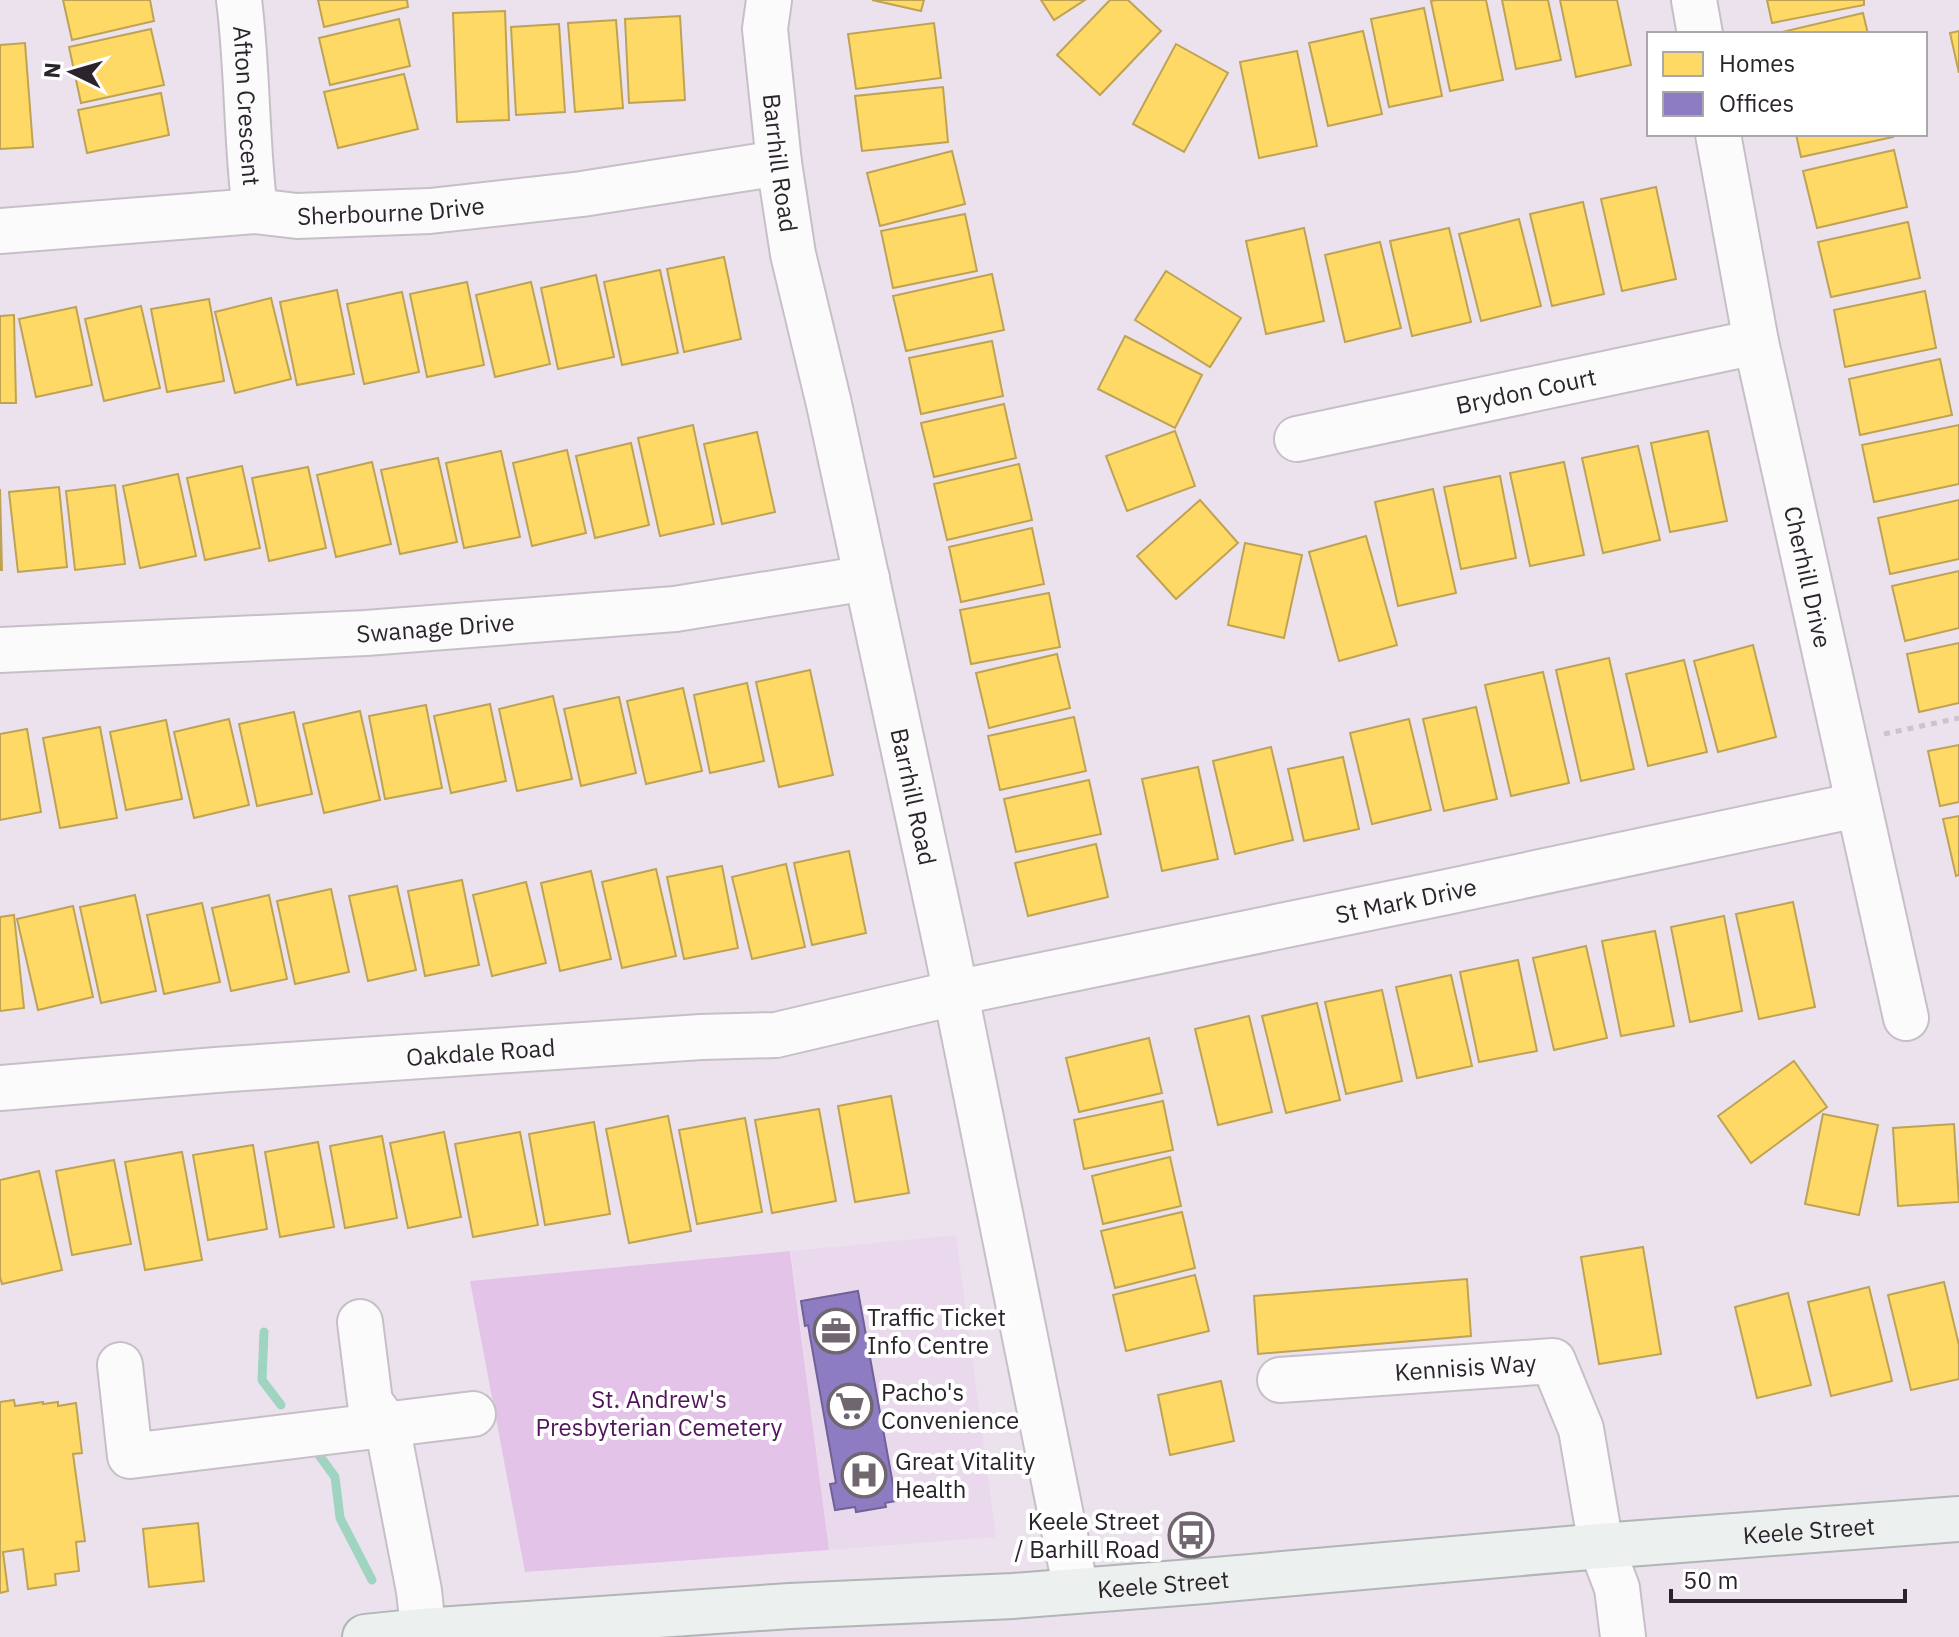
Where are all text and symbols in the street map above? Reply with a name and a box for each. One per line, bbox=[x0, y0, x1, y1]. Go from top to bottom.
street label: Afton Crescent bbox=[226, 24, 268, 187]
north arrow bbox=[32, 32, 112, 112]
legend bbox=[1647, 32, 1927, 136]
text: Homes bbox=[1719, 47, 1795, 79]
text: N bbox=[36, 61, 67, 79]
text: Offices bbox=[1719, 87, 1794, 119]
street label: Barrhill Road bbox=[756, 92, 805, 234]
street label: Sherbourne Drive bbox=[296, 189, 486, 232]
street label: Brydon Court bbox=[1453, 360, 1599, 421]
street label: Cherhill Drive bbox=[1777, 503, 1839, 651]
street label: Swanage Drive bbox=[356, 606, 516, 649]
street label: Barrhill Road bbox=[883, 725, 944, 868]
street label: St Mark Drive bbox=[1332, 870, 1479, 931]
street label: Oakdale Road bbox=[405, 1031, 556, 1073]
place label: Traffic Ticket Info Centre bbox=[867, 1301, 1006, 1361]
office icon: Traffic Ticket Info Centre bbox=[812, 1307, 860, 1355]
street label: Kennisis Way bbox=[1394, 1346, 1538, 1388]
place label: Pacho's Convenience bbox=[881, 1376, 1019, 1436]
supermarket icon: Pacho's Convenience bbox=[826, 1382, 874, 1430]
park label: St. Andrew's Presbyterian Cemetery bbox=[536, 1383, 782, 1443]
place label: Great Vitality Health bbox=[895, 1445, 1035, 1505]
hospital icon: Great Vitality Health bbox=[840, 1451, 888, 1499]
place label: Keele Street / Barhill Road bbox=[1014, 1505, 1160, 1565]
street label: Keele Street bbox=[1742, 1509, 1876, 1551]
bus stop icon: Keele Street / Barhill Road bbox=[1167, 1511, 1215, 1559]
scale bar bbox=[1671, 1553, 1905, 1603]
street label: Keele Street bbox=[1096, 1563, 1230, 1605]
text: 50 m bbox=[1683, 1564, 1738, 1596]

